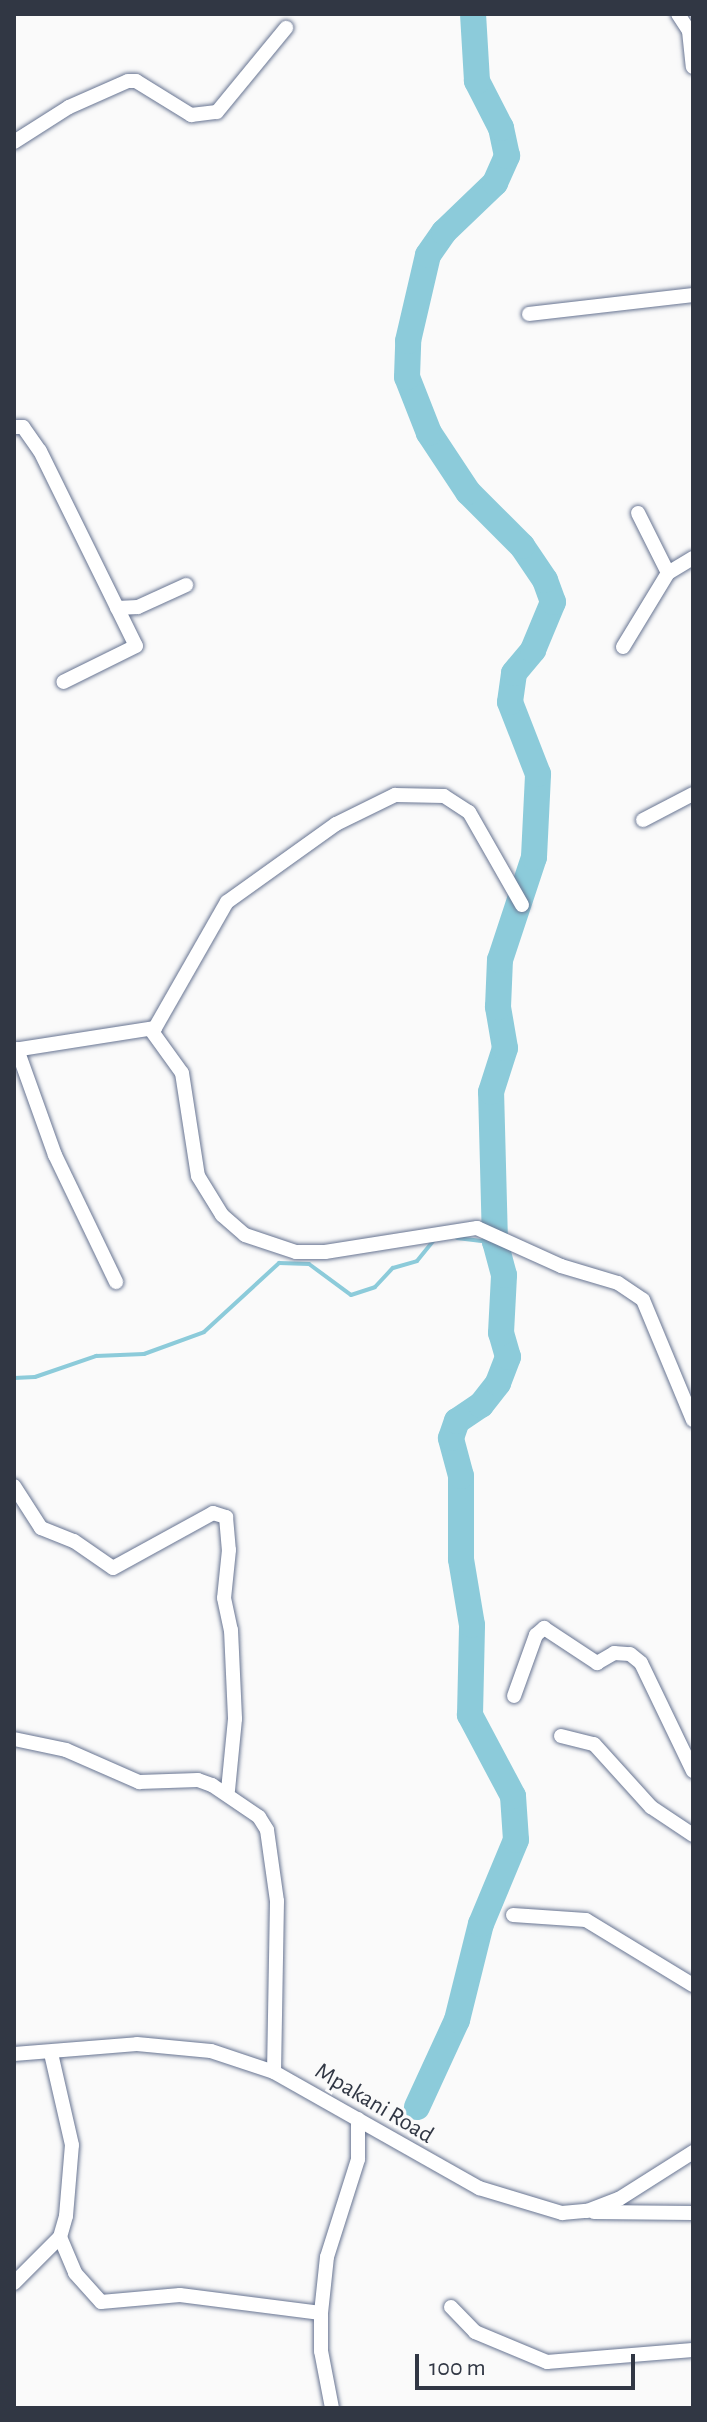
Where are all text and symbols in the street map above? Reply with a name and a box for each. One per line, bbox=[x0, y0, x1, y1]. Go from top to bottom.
street label: Mpakani Road bbox=[309, 2057, 439, 2151]
scale bar bbox=[419, 2338, 639, 2388]
text: 100 m bbox=[429, 2356, 486, 2380]

